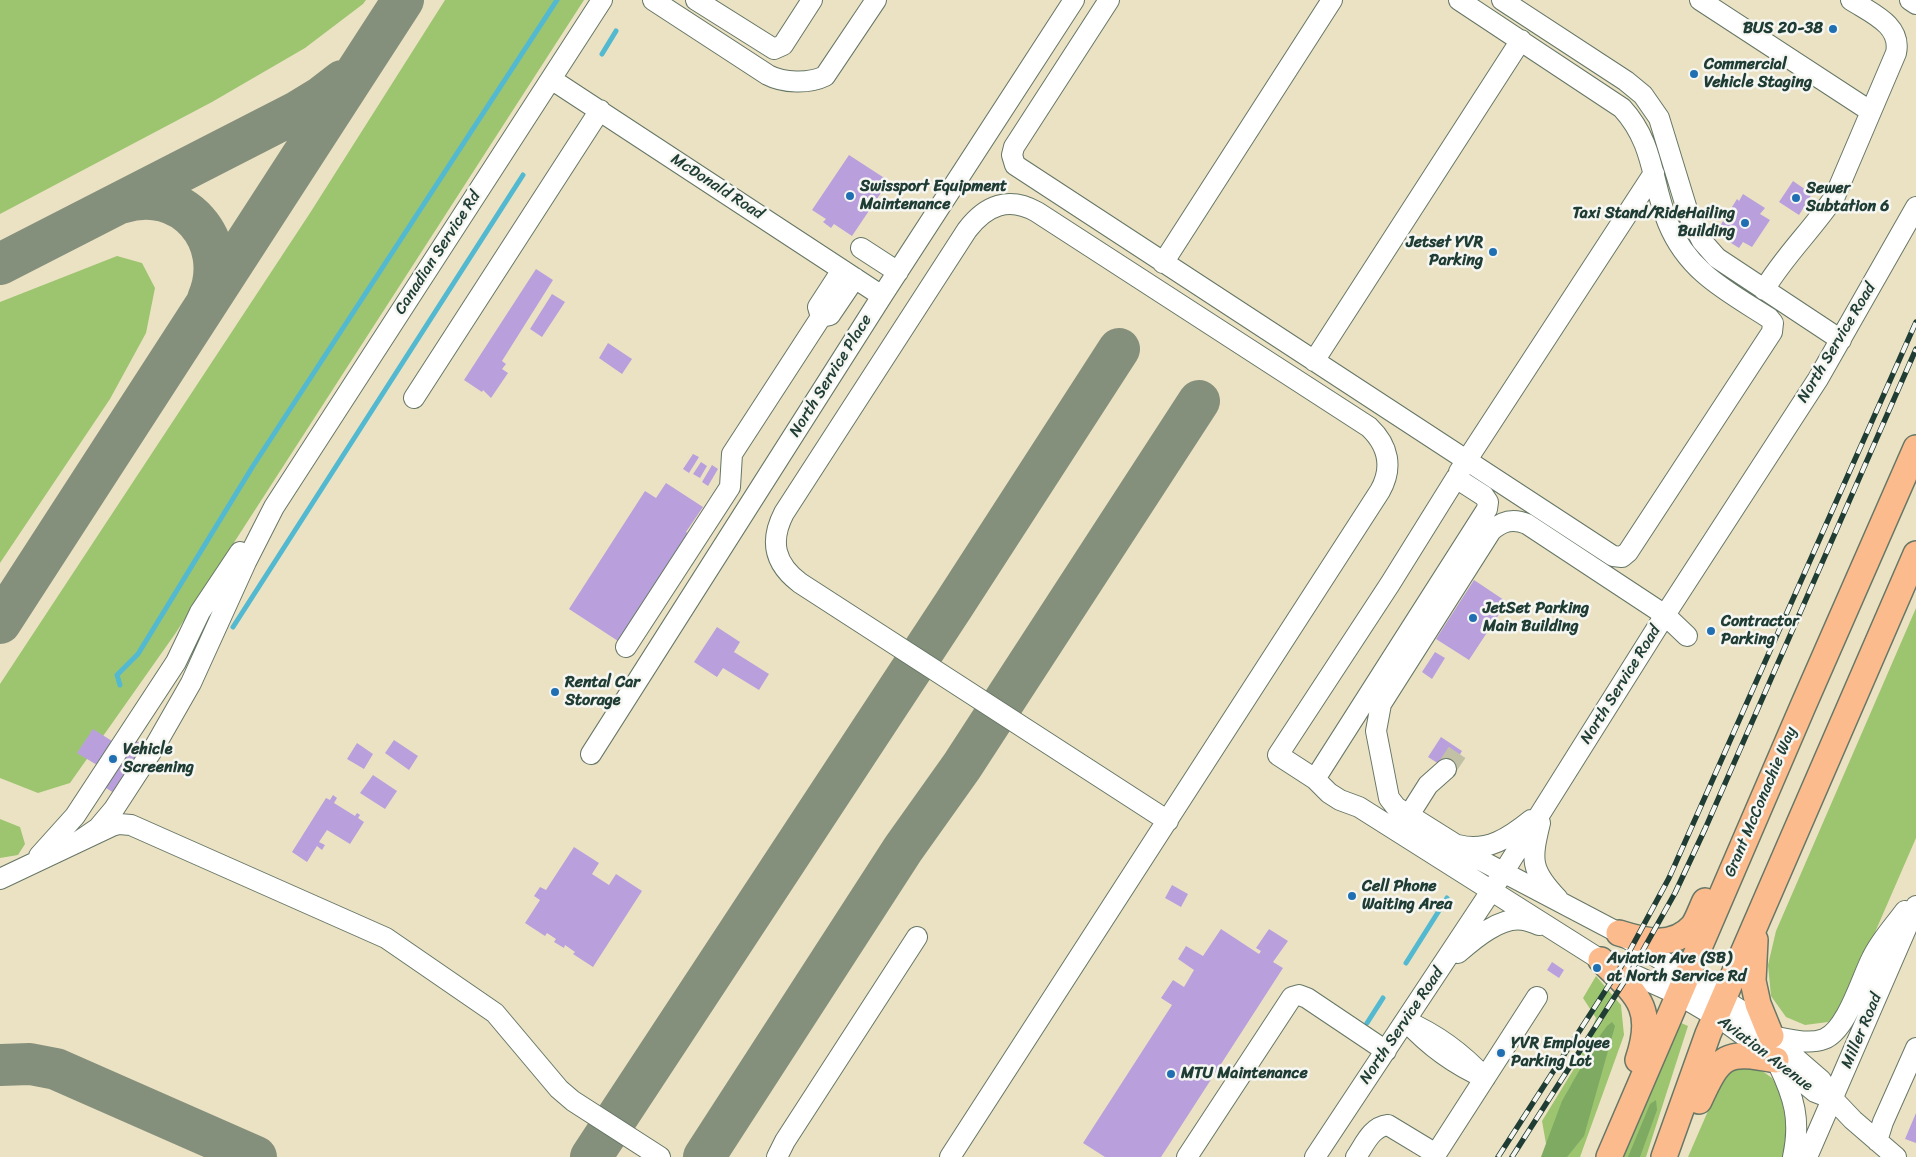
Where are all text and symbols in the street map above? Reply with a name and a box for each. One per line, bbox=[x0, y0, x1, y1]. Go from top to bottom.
place label: BUS 20-38 bbox=[1743, 19, 1823, 39]
marker: BUS 20-38 bbox=[1827, 23, 1839, 35]
place label: Commercial Vehicle Staging bbox=[1704, 55, 1812, 93]
marker: Commercial Vehicle Staging bbox=[1688, 68, 1700, 80]
street label: McDonald Road bbox=[667, 150, 767, 224]
place label: Swissport Equipment Maintenance bbox=[860, 177, 1007, 215]
place label: Sewer Subtation 6 bbox=[1806, 179, 1889, 217]
street label: Canadian Service Rd bbox=[391, 188, 485, 318]
marker: Swissport Equipment Maintenance bbox=[844, 190, 856, 202]
marker: Sewer Subtation 6 bbox=[1790, 192, 1802, 204]
place label: Taxi Stand/RideHailing Building bbox=[1572, 204, 1735, 242]
marker: Taxi Stand/RideHailing Building bbox=[1739, 217, 1751, 229]
place label: Jetset YVR Parking bbox=[1406, 233, 1483, 271]
marker: Jetset YVR Parking bbox=[1487, 246, 1499, 258]
street label: North Service Road bbox=[1794, 280, 1880, 406]
street label: North Service Place bbox=[786, 311, 876, 441]
place label: JetSet Parking Main Building bbox=[1483, 599, 1589, 637]
marker: JetSet Parking Main Building bbox=[1467, 612, 1479, 624]
place label: Contractor Parking bbox=[1721, 612, 1799, 650]
street label: North Service Road bbox=[1577, 622, 1665, 748]
marker: Contractor Parking bbox=[1705, 625, 1717, 637]
place label: Rental Car Storage bbox=[565, 673, 640, 711]
marker: Rental Car Storage bbox=[549, 686, 561, 698]
street label: Grant McConachie Way bbox=[1721, 724, 1801, 880]
place label: Vehicle Screening bbox=[123, 740, 194, 778]
marker: Vehicle Screening bbox=[107, 753, 119, 765]
place label: Cell Phone Waiting Area bbox=[1362, 877, 1452, 915]
marker: Cell Phone Waiting Area bbox=[1346, 890, 1358, 902]
place label: Aviation Ave (SB) at North Service Rd bbox=[1607, 949, 1746, 987]
marker: Aviation Ave (SB) at North Service Rd bbox=[1591, 962, 1603, 974]
street label: North Service Road bbox=[1356, 964, 1448, 1088]
street label: Miller Road bbox=[1838, 991, 1886, 1071]
street label: Aviation Avenue bbox=[1714, 1012, 1816, 1096]
place label: YVR Employee Parking Lot bbox=[1511, 1034, 1610, 1072]
marker: YVR Employee Parking Lot bbox=[1495, 1047, 1507, 1059]
place label: MTU Maintenance bbox=[1181, 1064, 1308, 1084]
marker: MTU Maintenance bbox=[1165, 1068, 1177, 1080]

